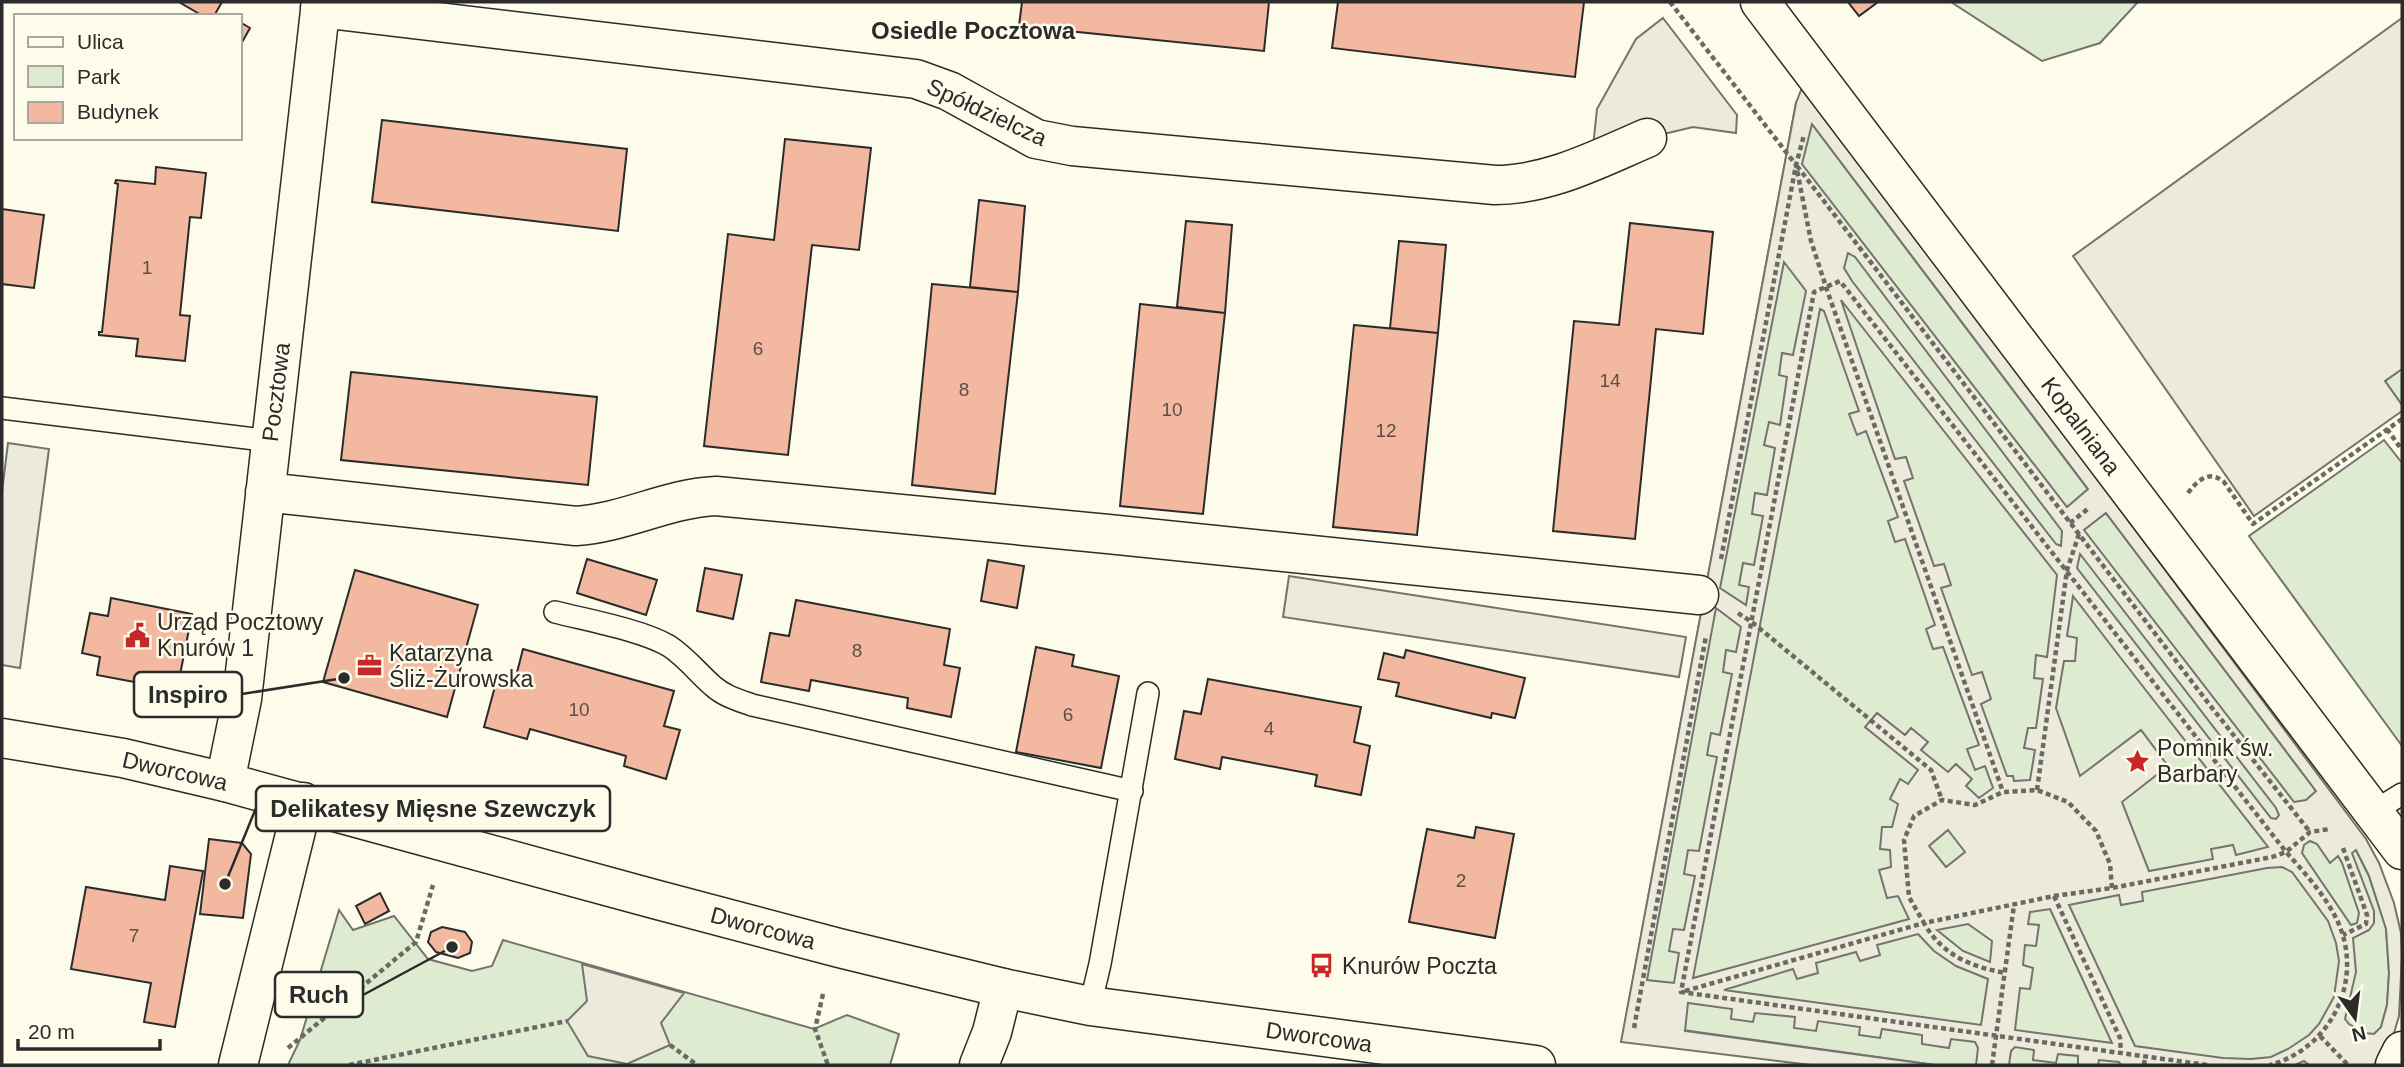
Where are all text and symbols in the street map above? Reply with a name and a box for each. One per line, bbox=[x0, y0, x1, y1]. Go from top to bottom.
legend bbox=[14, 14, 242, 140]
district label: Osiedle Pocztowa bbox=[871, 17, 1076, 44]
text: Ulica bbox=[77, 30, 124, 53]
text: Park bbox=[77, 65, 121, 88]
street label: Spółdzielcza bbox=[923, 73, 1051, 151]
text: Budynek bbox=[77, 100, 159, 123]
house number: 1 bbox=[142, 257, 152, 278]
house number: 6 bbox=[753, 338, 763, 359]
street label: Pocztowa bbox=[257, 341, 295, 443]
house number: 14 bbox=[1599, 370, 1621, 391]
street label: Kopalniana bbox=[2036, 372, 2126, 480]
house number: 8 bbox=[959, 379, 969, 400]
house number: 10 bbox=[1161, 399, 1183, 420]
house number: 12 bbox=[1375, 420, 1397, 441]
place label: Urząd Pocztowy Knurów 1 bbox=[157, 609, 324, 661]
public building icon: Urząd Pocztowy Knurów 1 bbox=[123, 621, 151, 649]
place label: Katarzyna Śliż-Żurowska bbox=[389, 640, 534, 692]
house number: 8 bbox=[852, 640, 862, 661]
office icon: Katarzyna Śliż-Żurowska bbox=[355, 652, 383, 680]
callout: Inspiro bbox=[134, 672, 242, 717]
text: Inspiro bbox=[148, 681, 228, 708]
house number: 10 bbox=[568, 699, 590, 720]
house number: 6 bbox=[1063, 704, 1073, 725]
house number: 4 bbox=[1264, 718, 1275, 739]
place label: Pomnik św. Barbary bbox=[2157, 735, 2273, 787]
street label: Dworcowa bbox=[120, 746, 230, 796]
place icon: Pomnik św. Barbary bbox=[2123, 747, 2151, 775]
callout: Delikatesy Mięsne Szewczyk bbox=[256, 786, 610, 831]
text: Delikatesy Mięsne Szewczyk bbox=[270, 795, 596, 822]
house number: 2 bbox=[1456, 870, 1466, 891]
street label: Dworcowa bbox=[708, 902, 818, 955]
house number: 7 bbox=[129, 925, 139, 946]
bus stop icon: Knurów Poczta bbox=[1308, 952, 1336, 980]
place label: Knurów Poczta bbox=[1342, 953, 1497, 979]
callout: Ruch bbox=[275, 972, 363, 1017]
text: Ruch bbox=[289, 981, 349, 1008]
north arrow bbox=[2320, 983, 2390, 1053]
scale bar bbox=[18, 1007, 159, 1052]
street label: Dworcowa bbox=[1264, 1017, 1374, 1057]
text: 20 m bbox=[28, 1020, 75, 1043]
text: N bbox=[2350, 1022, 2368, 1046]

